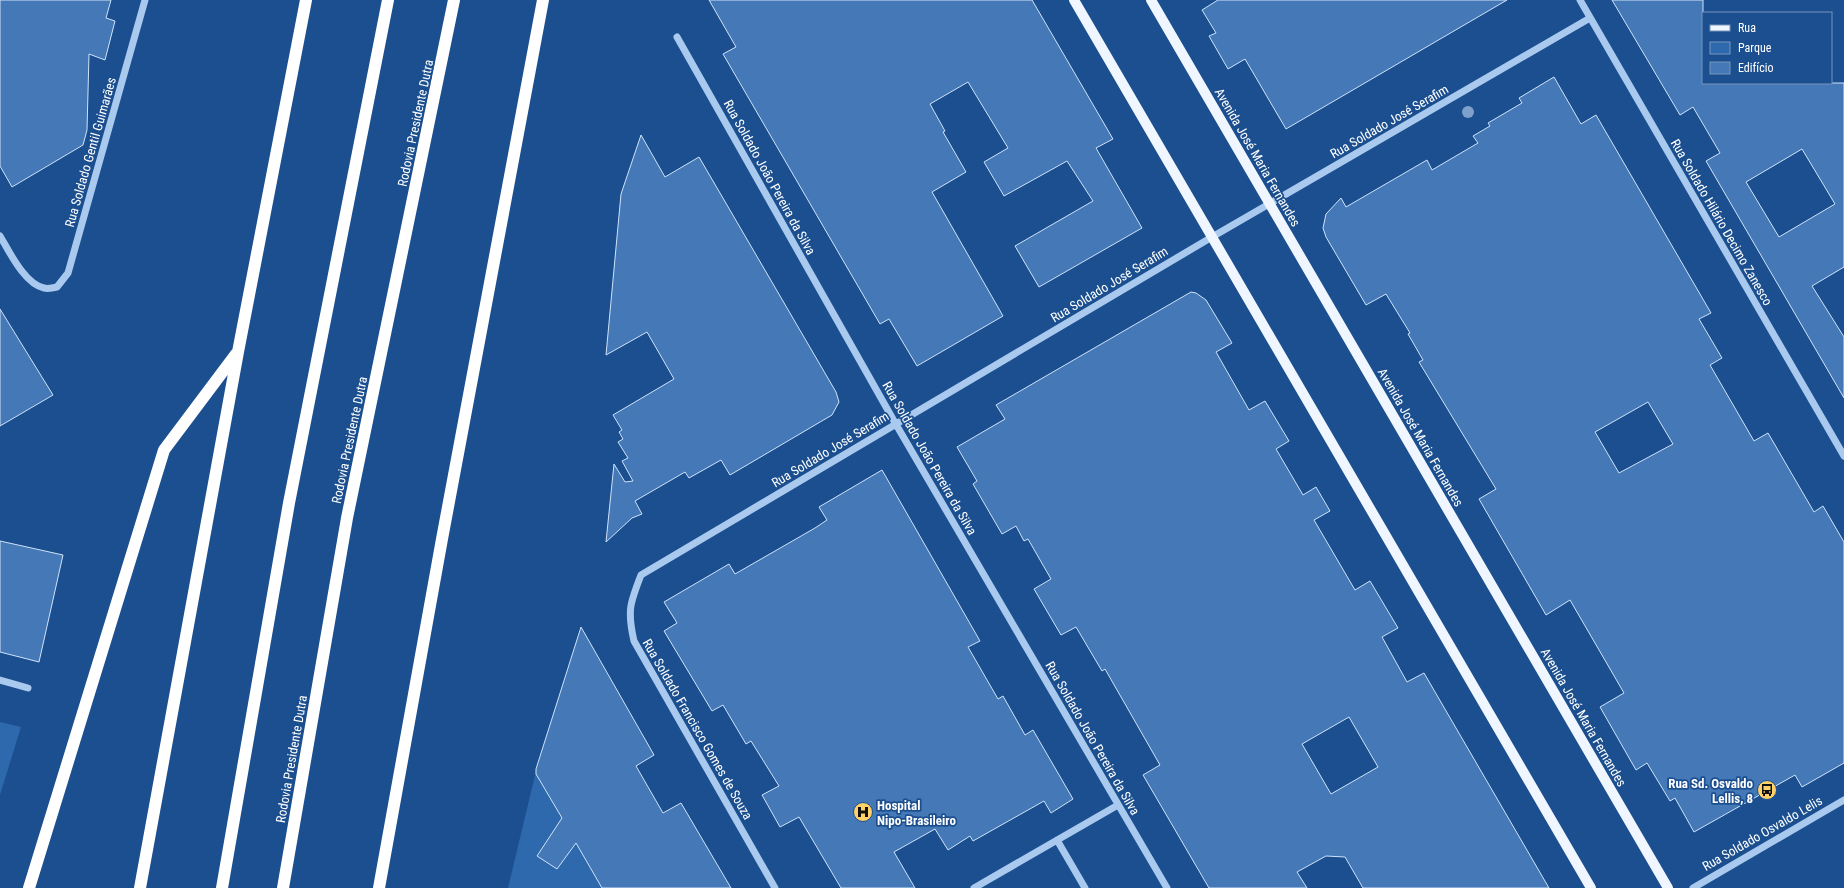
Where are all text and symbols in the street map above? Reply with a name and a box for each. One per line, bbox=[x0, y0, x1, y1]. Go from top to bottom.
legend bbox=[1702, 12, 1832, 84]
text: Rua bbox=[1738, 21, 1756, 35]
text: Parque bbox=[1738, 41, 1772, 55]
street label: Rodovia Presidente Dutra bbox=[395, 58, 436, 188]
text: Edifício bbox=[1738, 61, 1774, 75]
street label: Rua Soldado Gentil Guimarães bbox=[62, 75, 119, 229]
street label: Rua Soldado José Serafim bbox=[1327, 81, 1451, 161]
street label: Avenida José Maria Fernandes bbox=[1212, 85, 1303, 229]
street label: Rua Soldado João Pereira da Silva bbox=[721, 97, 819, 257]
street label: Rua Soldado Hilário Decimo Zanesco bbox=[1668, 136, 1775, 308]
street label: Rua Soldado José Serafim bbox=[1048, 243, 1171, 325]
street label: Avenida José Maria Fernandes bbox=[1375, 365, 1466, 509]
street label: Rodovia Presidente Dutra bbox=[329, 375, 370, 505]
street label: Rua Soldado João Pereira da Silva bbox=[879, 379, 980, 538]
street label: Rua Soldado José Serafim bbox=[769, 408, 892, 490]
street label: Rua Soldado Francisco Gomes de Souza bbox=[640, 636, 756, 822]
street label: Avenida José Maria Fernandes bbox=[1538, 645, 1629, 789]
street label: Rua Soldado João Pereira da Silva bbox=[1042, 659, 1143, 818]
street label: Rodovia Presidente Dutra bbox=[273, 694, 310, 824]
place label: Rua Sd. Osvaldo Lellis, 8 bbox=[1668, 776, 1754, 806]
bus stop icon: Rua Sd. Osvaldo Lellis, 8 bbox=[1756, 779, 1778, 801]
street label: Rua Soldado Osvaldo Lelis bbox=[1700, 793, 1825, 874]
place label: Hospital Nipo-Brasileiro bbox=[877, 798, 956, 828]
hospital icon: Hospital Nipo-Brasileiro bbox=[852, 801, 874, 823]

